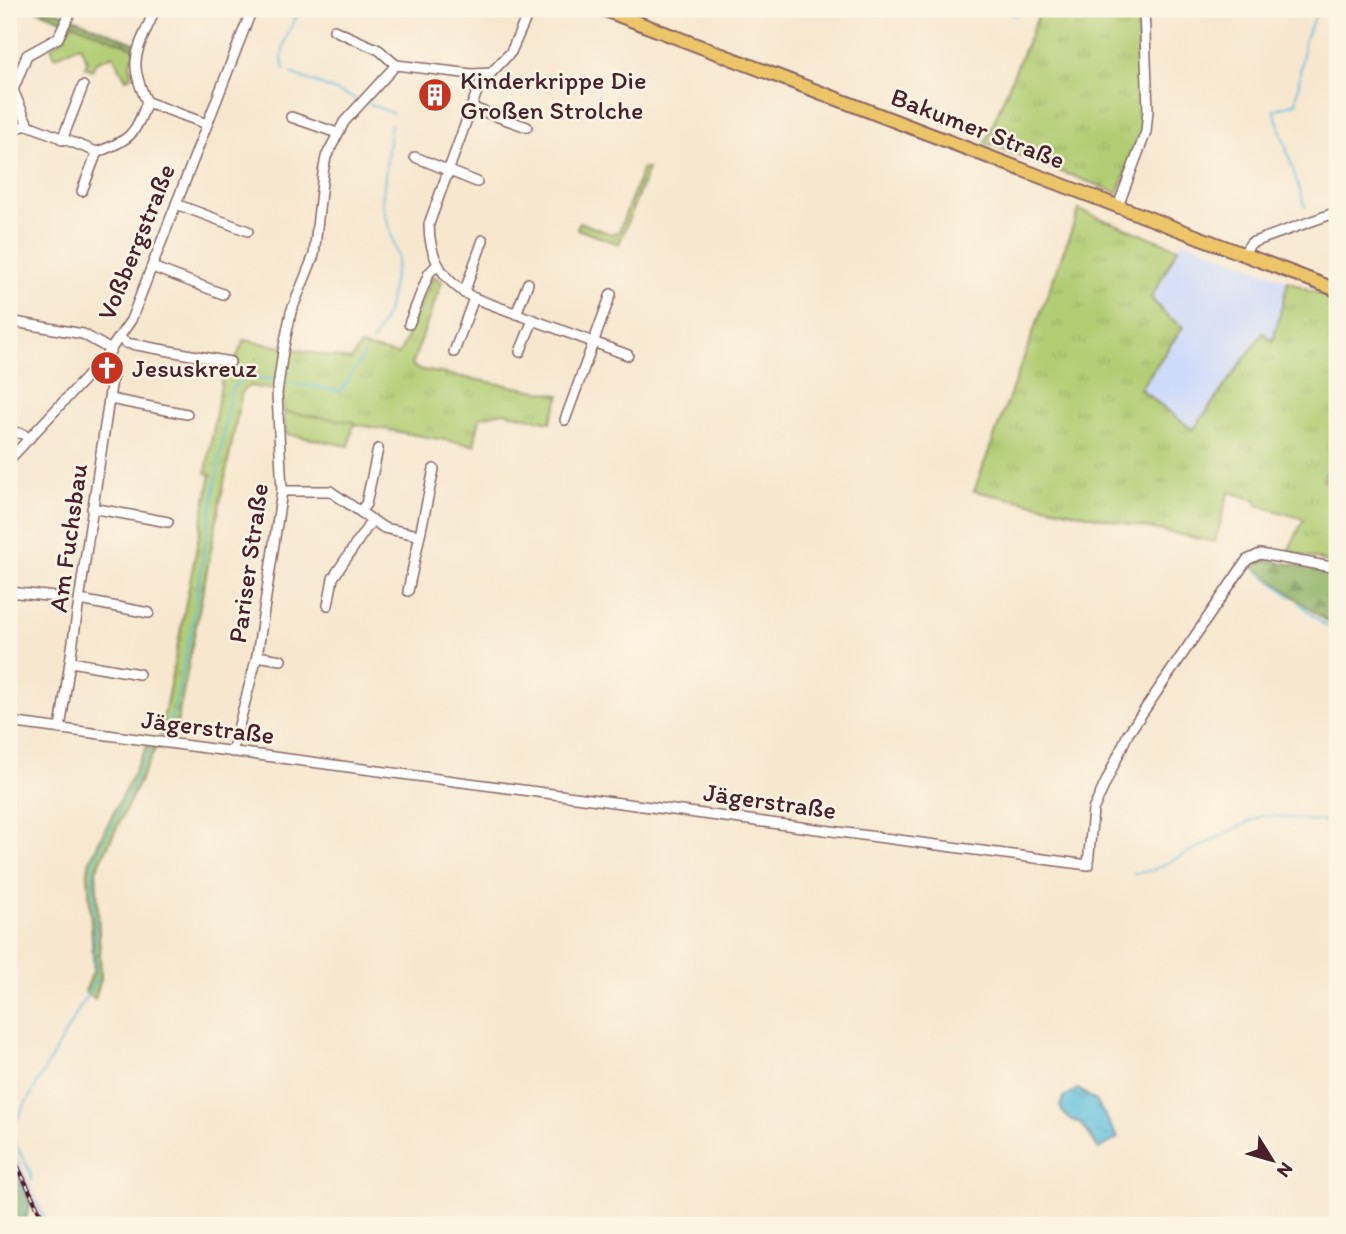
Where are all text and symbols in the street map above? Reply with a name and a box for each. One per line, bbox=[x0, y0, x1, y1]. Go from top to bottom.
place label: Kinderkrippe Die Großen Strolche bbox=[460, 64, 647, 126]
building icon: Kinderkrippe Die Großen Strolche bbox=[416, 76, 454, 114]
street label: Bakumer Straße bbox=[887, 80, 1069, 176]
street label: Voßbergstraße bbox=[90, 159, 182, 325]
church icon: Jesuskreuz bbox=[88, 349, 126, 387]
place label: Jesuskreuz bbox=[132, 352, 257, 384]
street label: Am Fuchsbau bbox=[42, 462, 94, 614]
street label: Pariser Straße bbox=[221, 481, 275, 645]
street label: Jägerstraße bbox=[140, 703, 276, 751]
street label: Jägerstraße bbox=[702, 776, 838, 826]
north arrow bbox=[1238, 1126, 1308, 1196]
text: N bbox=[1272, 1158, 1298, 1182]

